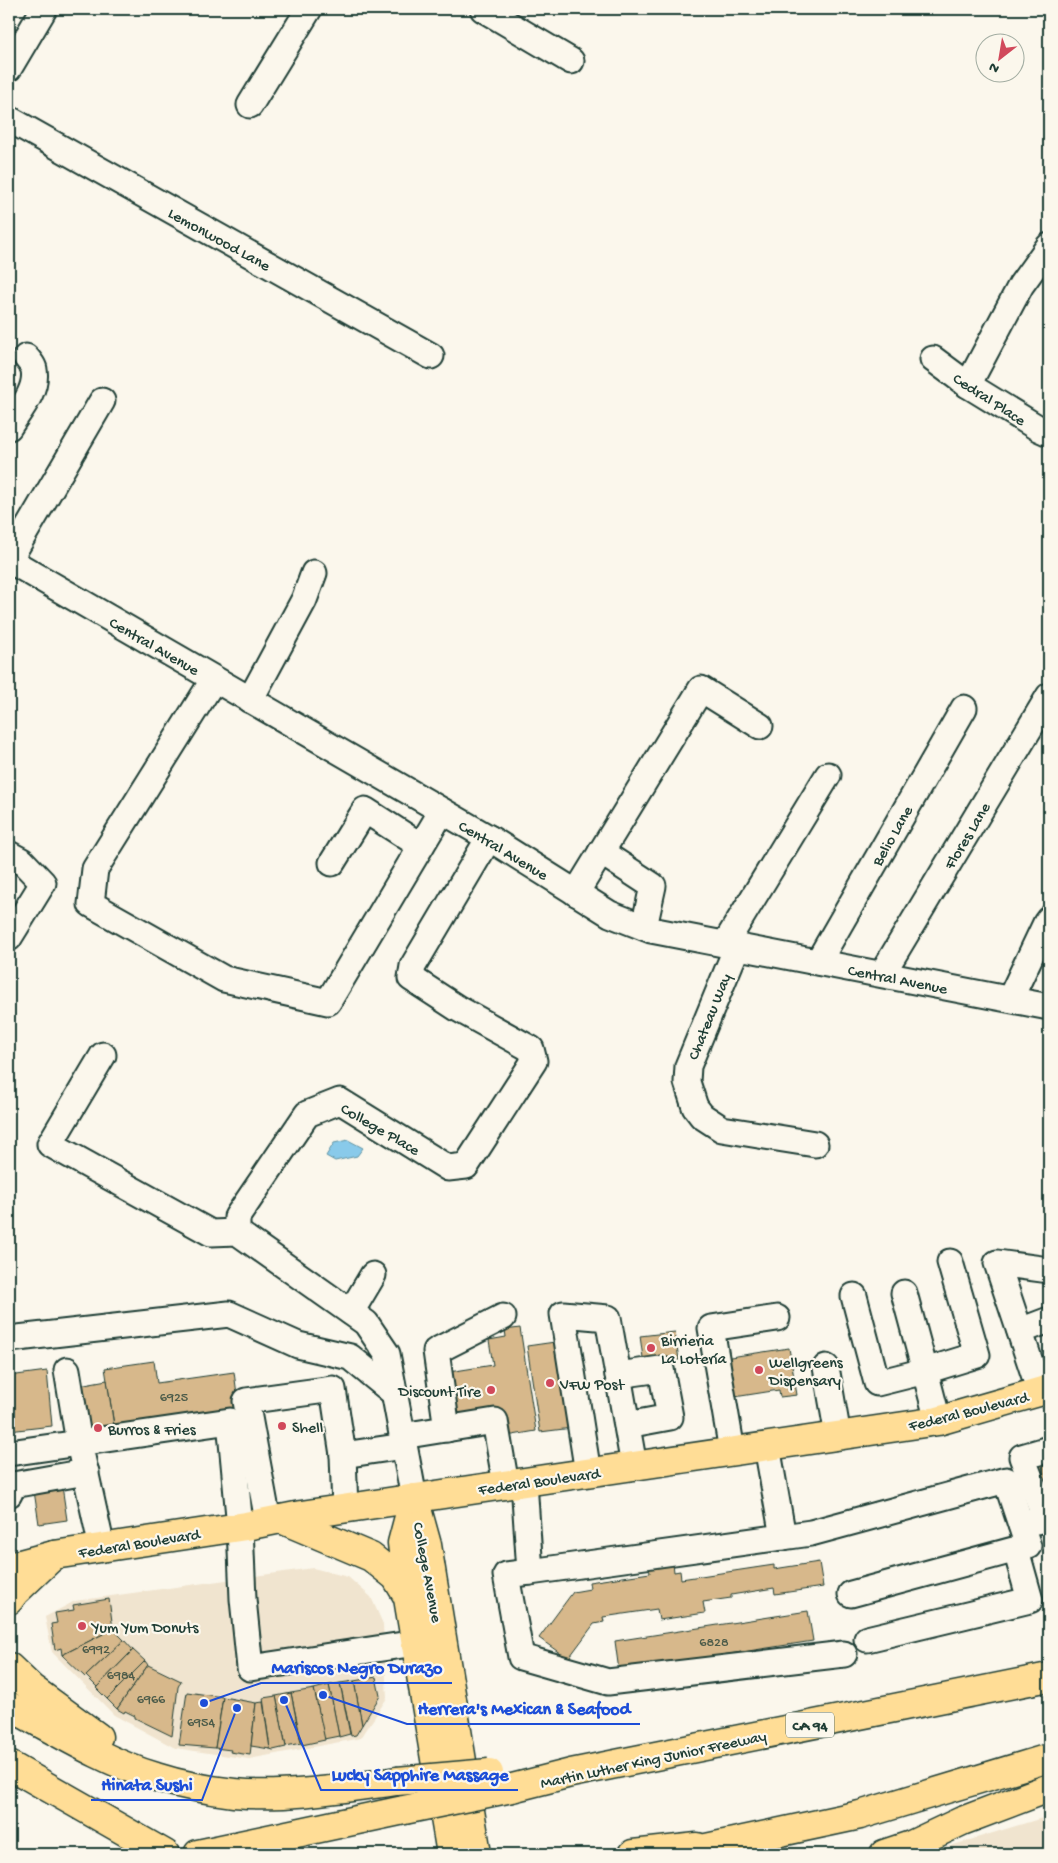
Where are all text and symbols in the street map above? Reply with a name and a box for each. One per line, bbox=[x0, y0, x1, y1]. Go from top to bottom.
north arrow bbox=[976, 32, 1026, 82]
text: N bbox=[986, 57, 1003, 77]
street label: Lemonwood Lane bbox=[164, 205, 273, 277]
street label: Cedral Place bbox=[948, 370, 1029, 432]
street label: Central Avenue bbox=[105, 615, 202, 682]
street label: Flores Lane bbox=[941, 799, 997, 874]
street label: Belio Lane bbox=[869, 803, 919, 871]
street label: Central Avenue bbox=[454, 818, 551, 887]
street label: Central Avenue bbox=[846, 962, 949, 1001]
street label: Chateau Way bbox=[685, 971, 737, 1063]
street label: College Place bbox=[336, 1101, 423, 1162]
place label: Birrieria La Lotería bbox=[660, 1333, 728, 1370]
marker: Birrieria La Lotería bbox=[645, 1342, 657, 1354]
place label: Wellgreens Dispensary bbox=[768, 1355, 844, 1392]
marker: Wellgreens Dispensary bbox=[753, 1364, 765, 1376]
marker: VFW Post bbox=[544, 1377, 556, 1389]
place label: VFW Post bbox=[559, 1377, 626, 1396]
place label: Discount Tire bbox=[397, 1384, 482, 1403]
marker: Discount Tire bbox=[485, 1384, 497, 1396]
street label: Federal Boulevard bbox=[906, 1389, 1032, 1438]
house number: 6925 bbox=[160, 1390, 188, 1407]
marker: Shell bbox=[276, 1420, 288, 1432]
place label: Shell bbox=[292, 1420, 323, 1439]
marker: Burros & Fries bbox=[92, 1422, 104, 1434]
place label: Burros & Fries bbox=[107, 1422, 197, 1441]
street label: Federal Boulevard bbox=[476, 1465, 603, 1502]
street label: College Avenue bbox=[407, 1521, 445, 1625]
street label: Federal Boulevard bbox=[76, 1526, 203, 1565]
marker: Yum Yum Donuts bbox=[76, 1620, 88, 1632]
place label: Yum Yum Donuts bbox=[90, 1620, 200, 1639]
house number: 6828 bbox=[699, 1635, 729, 1652]
house number: 6992 bbox=[82, 1642, 110, 1659]
callout: Mariscos Negro Durazo bbox=[261, 1650, 452, 1683]
text: Mariscos Negro Durazo bbox=[272, 1659, 443, 1680]
house number: 6984 bbox=[107, 1668, 136, 1685]
callout: Herrera's Mexican & Seafood bbox=[407, 1691, 640, 1724]
house number: 6966 bbox=[137, 1692, 166, 1709]
text: Herrera's Mexican & Seafood bbox=[418, 1700, 633, 1721]
road number: CA 94 bbox=[786, 1712, 834, 1738]
house number: 6954 bbox=[187, 1715, 215, 1732]
street label: Martin Luther King Junior Freeway bbox=[539, 1728, 768, 1795]
callout: Lucky Sapphire Massage bbox=[321, 1757, 518, 1790]
text: Lucky Sapphire Massage bbox=[331, 1766, 509, 1787]
callout: Hinata Sushi bbox=[91, 1767, 202, 1800]
text: Hinata Sushi bbox=[101, 1776, 193, 1797]

